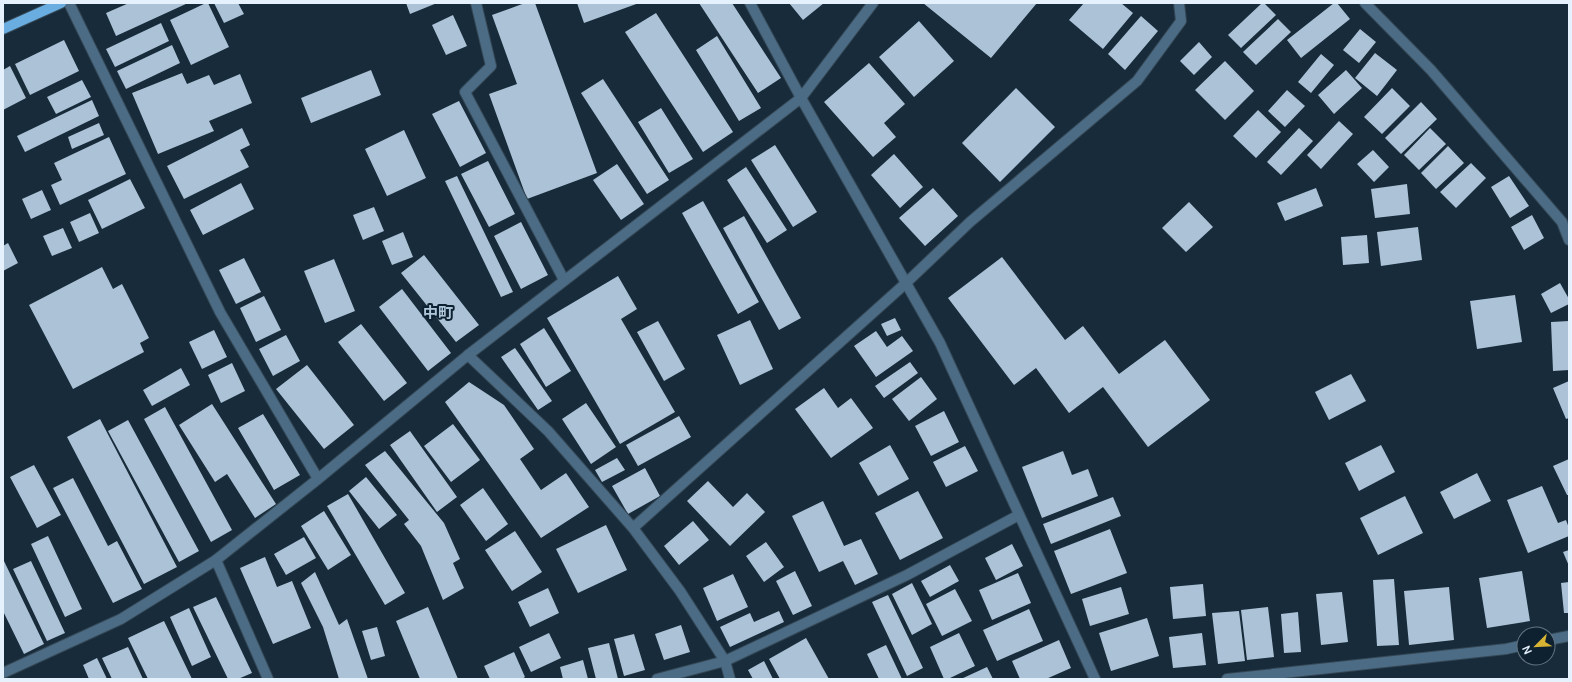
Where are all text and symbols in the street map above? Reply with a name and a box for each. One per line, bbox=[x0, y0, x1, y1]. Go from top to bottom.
district label: 中町 bbox=[423, 302, 453, 323]
north arrow bbox=[1516, 626, 1556, 666]
text: N bbox=[1518, 644, 1535, 657]

